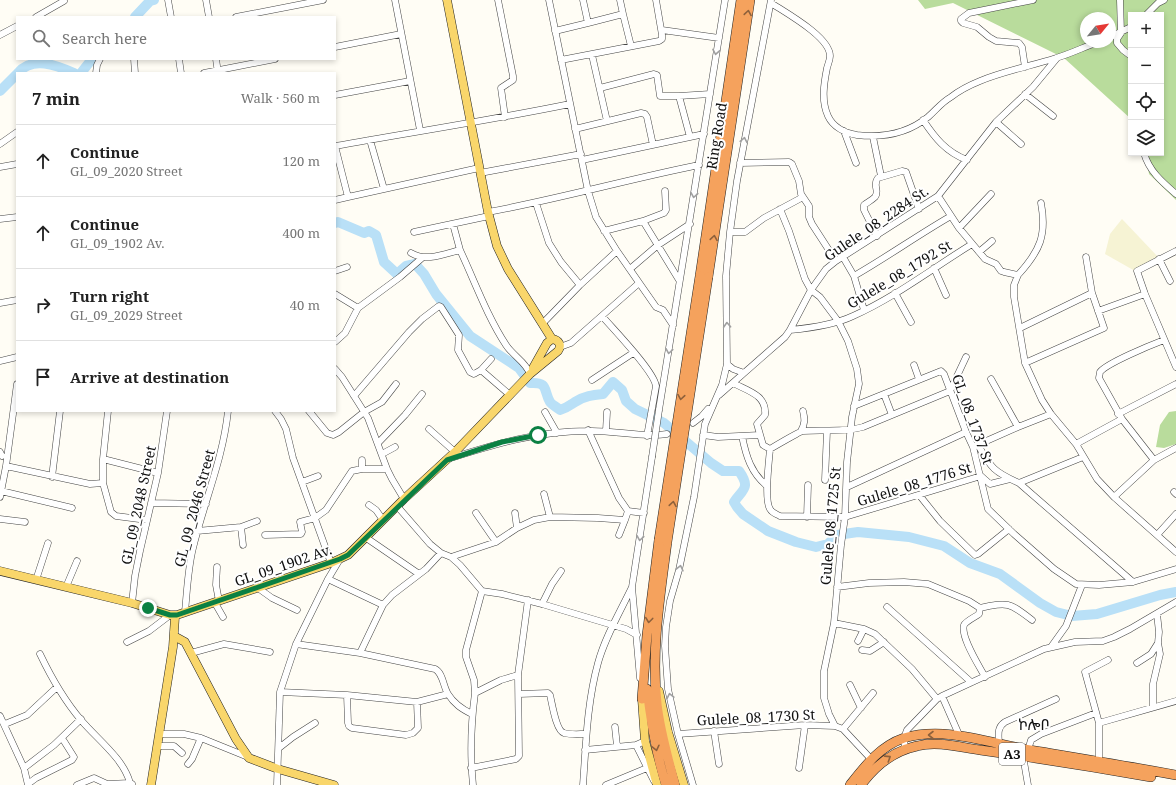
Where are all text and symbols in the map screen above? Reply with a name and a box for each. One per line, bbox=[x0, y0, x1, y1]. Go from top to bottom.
one-way arrow bbox=[744, 10, 752, 16]
north arrow bbox=[1080, 12, 1116, 48]
map controls bbox=[1128, 12, 1164, 156]
button: + bbox=[1128, 12, 1164, 48]
search box bbox=[16, 16, 336, 60]
icon: search bbox=[30, 27, 52, 49]
text: Search here bbox=[62, 28, 147, 48]
button: − bbox=[1128, 48, 1164, 84]
one-way arrow bbox=[713, 49, 721, 55]
button: locate bbox=[1128, 84, 1164, 120]
text: 7 min bbox=[32, 87, 80, 110]
text: Walk · 560 m bbox=[241, 89, 320, 107]
street label: Ring Road bbox=[701, 101, 731, 171]
button: layers bbox=[1128, 120, 1164, 156]
one-way arrow bbox=[739, 137, 748, 143]
text: Continue bbox=[70, 142, 139, 162]
icon: ahead bbox=[32, 150, 54, 172]
text: 120 m bbox=[283, 152, 320, 170]
text: GL_09_2020 Street bbox=[70, 162, 183, 180]
street label: Gulele_08_2284 St. bbox=[820, 181, 932, 265]
one-way arrow bbox=[690, 192, 699, 198]
text: Continue bbox=[70, 214, 139, 234]
icon: ahead bbox=[32, 222, 54, 244]
text: 400 m bbox=[283, 224, 320, 242]
text: GL_09_1902 Av. bbox=[70, 234, 165, 252]
one-way arrow bbox=[709, 235, 718, 241]
street label: Gulele_08_1792 St bbox=[843, 235, 955, 313]
text: Turn right bbox=[70, 286, 149, 306]
icon: right bbox=[32, 294, 54, 316]
text: 40 m bbox=[290, 296, 320, 314]
text: GL_09_2029 Street bbox=[70, 306, 183, 324]
one-way arrow bbox=[723, 322, 731, 328]
one-way arrow bbox=[665, 347, 674, 354]
icon: arrive bbox=[32, 366, 54, 388]
text: Arrive at destination bbox=[70, 367, 229, 387]
street label: GL_08_1737 St bbox=[948, 371, 998, 467]
one-way arrow bbox=[677, 394, 686, 400]
route start bbox=[529, 426, 547, 444]
street label: GL_09_2048 Street bbox=[116, 444, 160, 566]
street label: GL_09_2046 Street bbox=[169, 447, 219, 569]
street label: Gulele_08_1776 St bbox=[855, 458, 974, 510]
street label: Gulele_08_1725 St bbox=[815, 466, 845, 586]
one-way arrow bbox=[668, 501, 677, 507]
one-way arrow bbox=[636, 534, 645, 541]
street label: GL_09_1902 Av. bbox=[232, 539, 334, 591]
one-way arrow bbox=[675, 564, 683, 571]
route end bbox=[139, 599, 157, 617]
one-way arrow bbox=[645, 617, 654, 623]
one-way arrow bbox=[666, 692, 674, 699]
street label: Gulele_08_1730 St bbox=[696, 704, 816, 730]
district label: ኮሎቦ bbox=[1018, 714, 1050, 734]
one-way arrow bbox=[928, 731, 934, 739]
road number: A3 bbox=[999, 743, 1025, 765]
one-way arrow bbox=[651, 744, 660, 751]
one-way arrow bbox=[884, 756, 891, 763]

